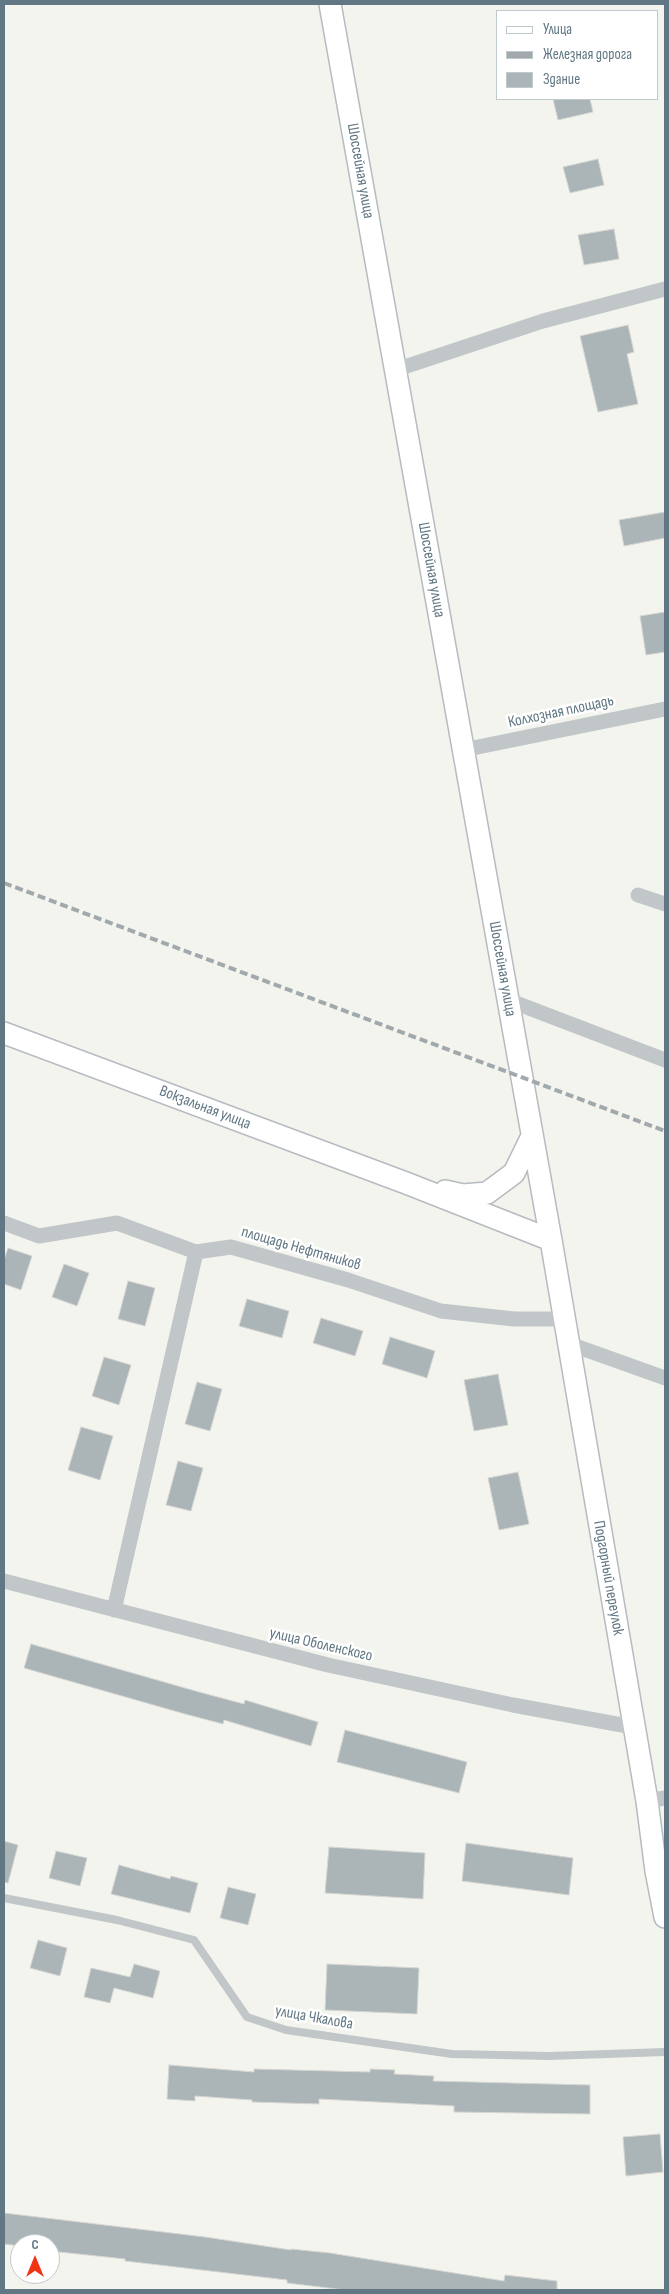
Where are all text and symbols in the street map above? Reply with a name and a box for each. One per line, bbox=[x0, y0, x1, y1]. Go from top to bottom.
legend bbox=[497, 10, 659, 100]
text: Улица bbox=[543, 20, 572, 39]
text: Железная дорога bbox=[543, 45, 632, 64]
text: Здание bbox=[543, 70, 580, 89]
street label: Шоссейная улица bbox=[342, 122, 378, 220]
street label: Шоссейная улица bbox=[413, 521, 449, 619]
street label: Колхозная площадь bbox=[506, 691, 616, 733]
street label: Шоссейная улица bbox=[484, 920, 520, 1018]
street label: Вокзальная улица bbox=[157, 1082, 253, 1134]
street label: площадь Нефтяников bbox=[239, 1223, 363, 1275]
street label: Подгорный переулок bbox=[588, 1519, 628, 1637]
street label: улица Оболенского bbox=[268, 1624, 374, 1666]
street label: улица Чкалова bbox=[274, 2002, 354, 2034]
north arrow bbox=[10, 2234, 60, 2284]
text: С bbox=[31, 2236, 39, 2253]

